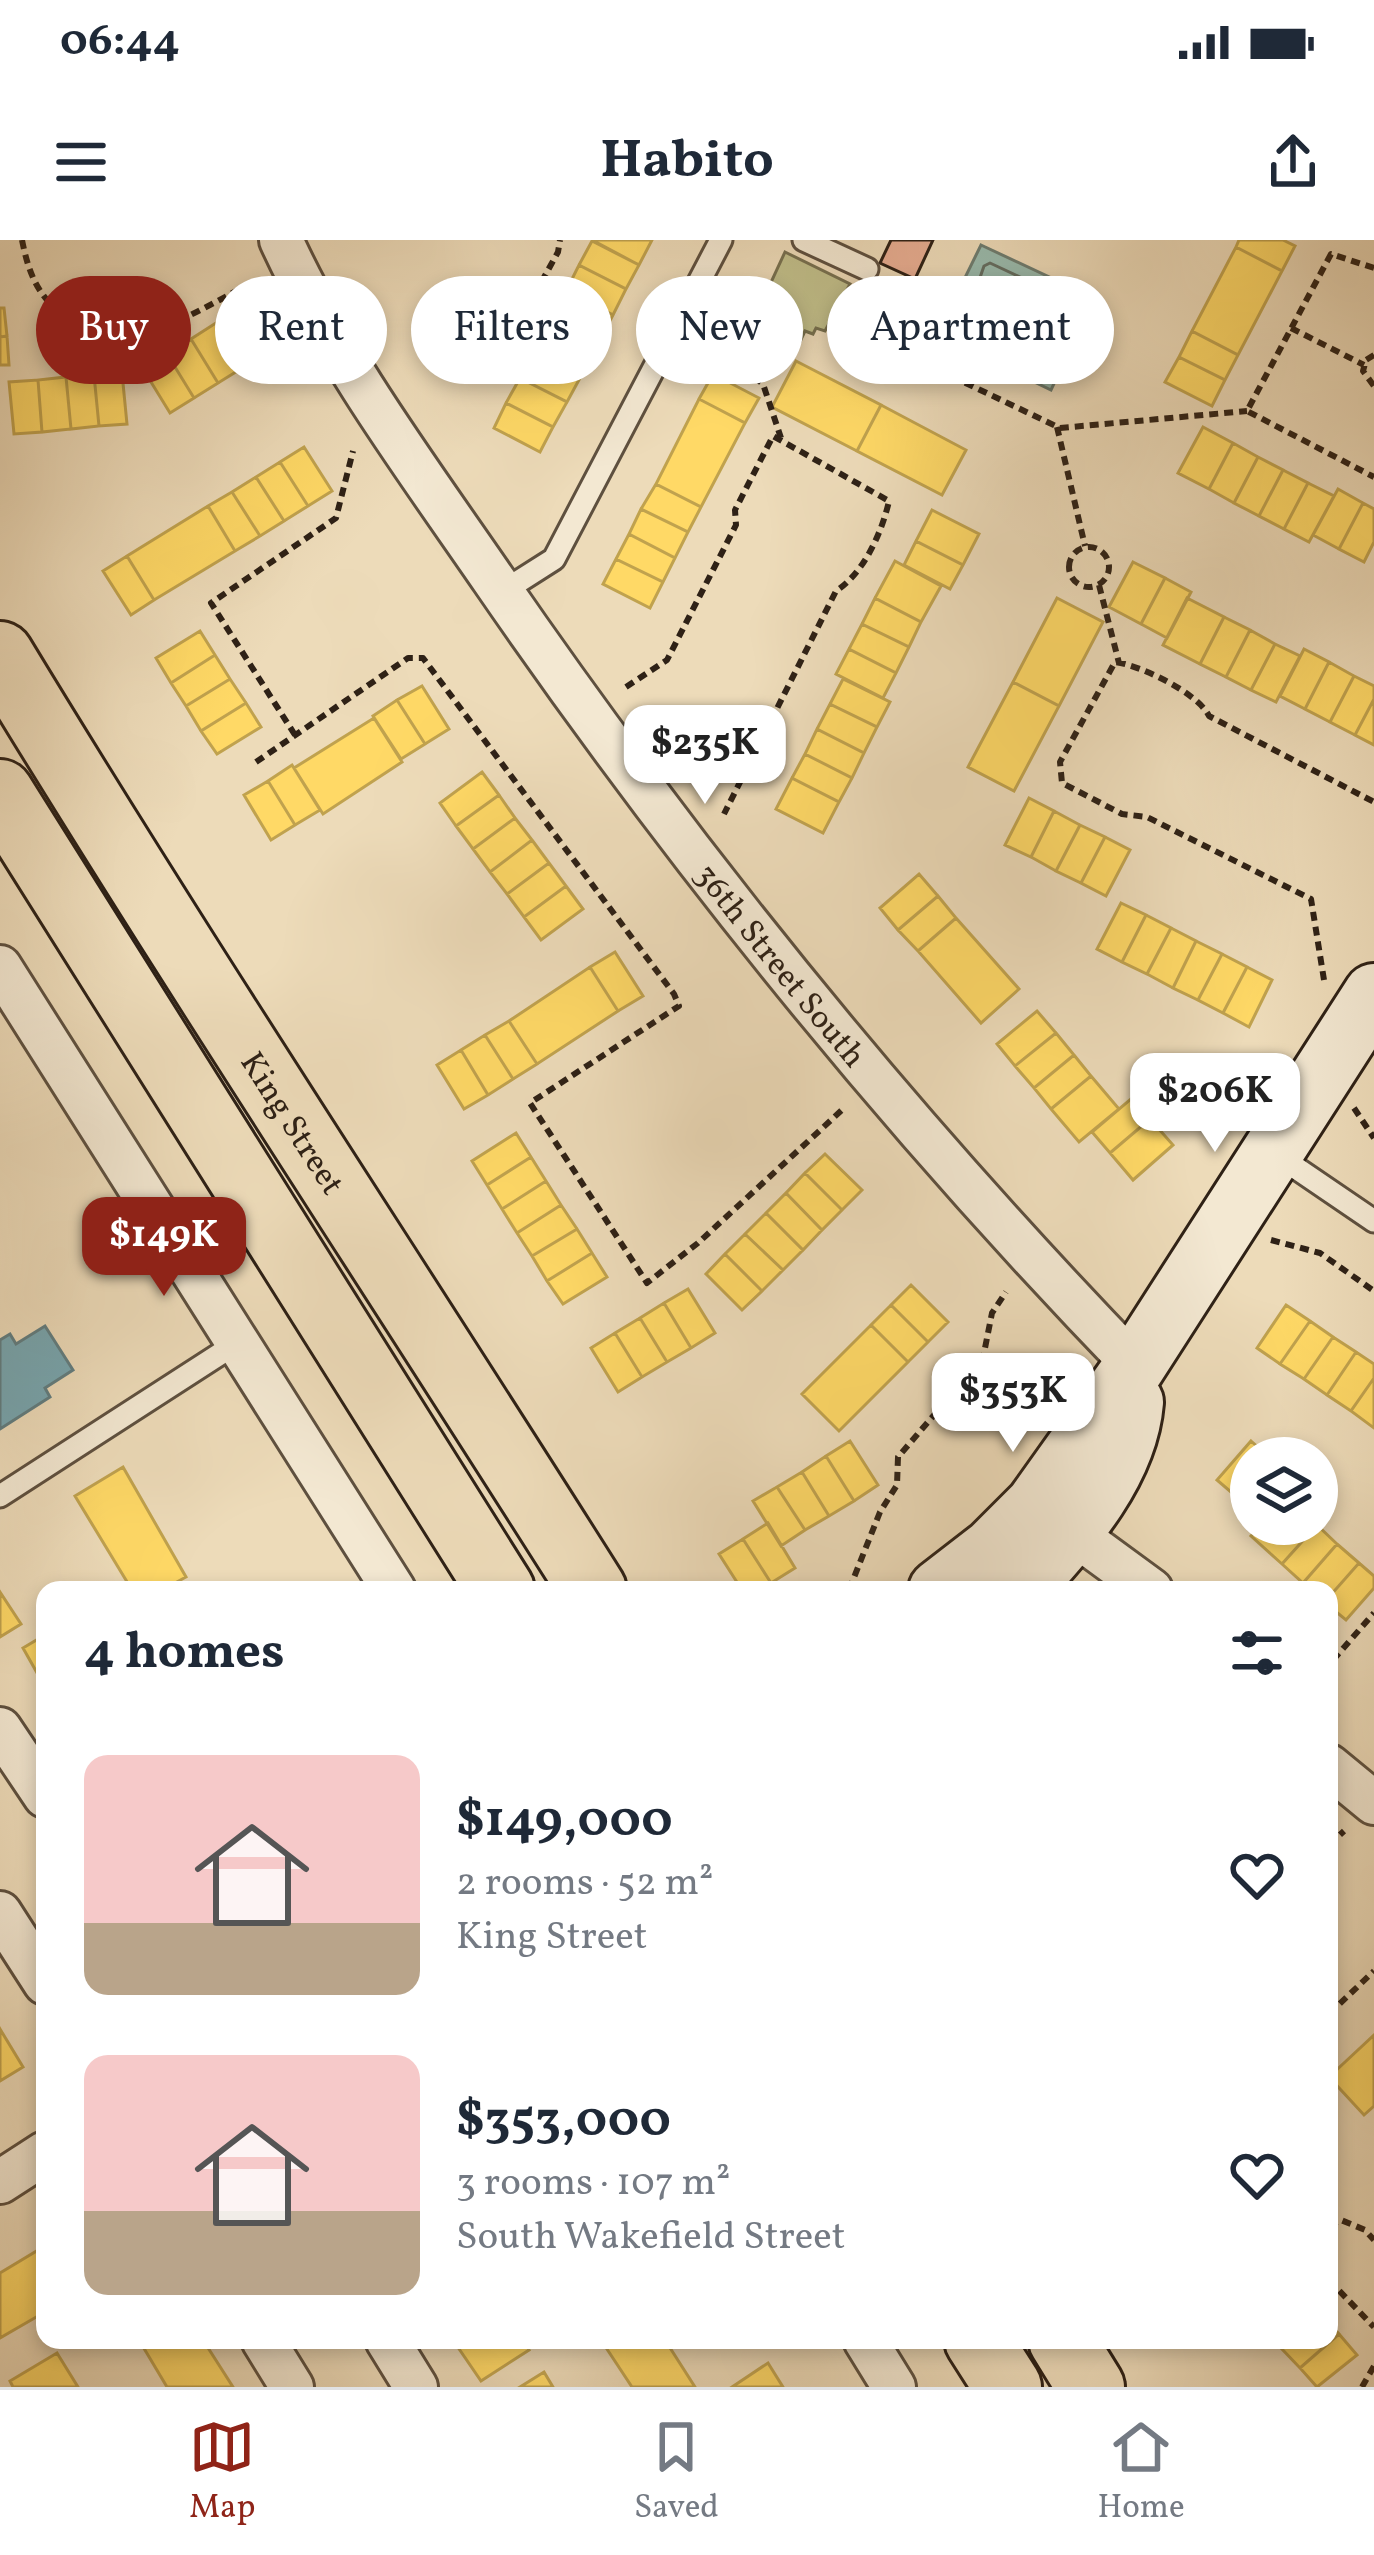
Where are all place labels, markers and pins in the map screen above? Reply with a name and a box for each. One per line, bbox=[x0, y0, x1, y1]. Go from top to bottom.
pin: $235K bbox=[621, 705, 789, 807]
pin: $206K bbox=[1131, 1053, 1299, 1155]
pin: $149K bbox=[80, 1197, 248, 1299]
pin: $353K bbox=[929, 1353, 1097, 1455]

